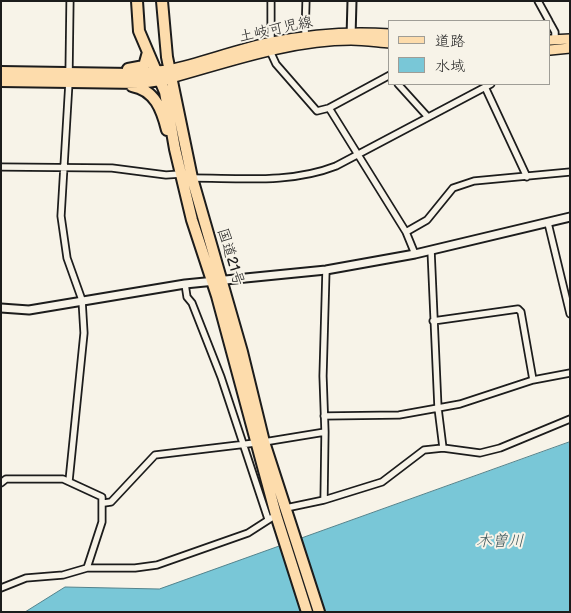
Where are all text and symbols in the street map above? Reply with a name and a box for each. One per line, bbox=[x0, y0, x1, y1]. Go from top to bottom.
street label: 土岐可児線 bbox=[237, 13, 315, 47]
legend bbox=[388, 20, 551, 85]
text: 道路 bbox=[435, 32, 465, 51]
text: 水域 bbox=[435, 57, 465, 76]
street label: 国道21号 bbox=[213, 226, 247, 288]
water label: 木曽川 bbox=[476, 532, 524, 552]

